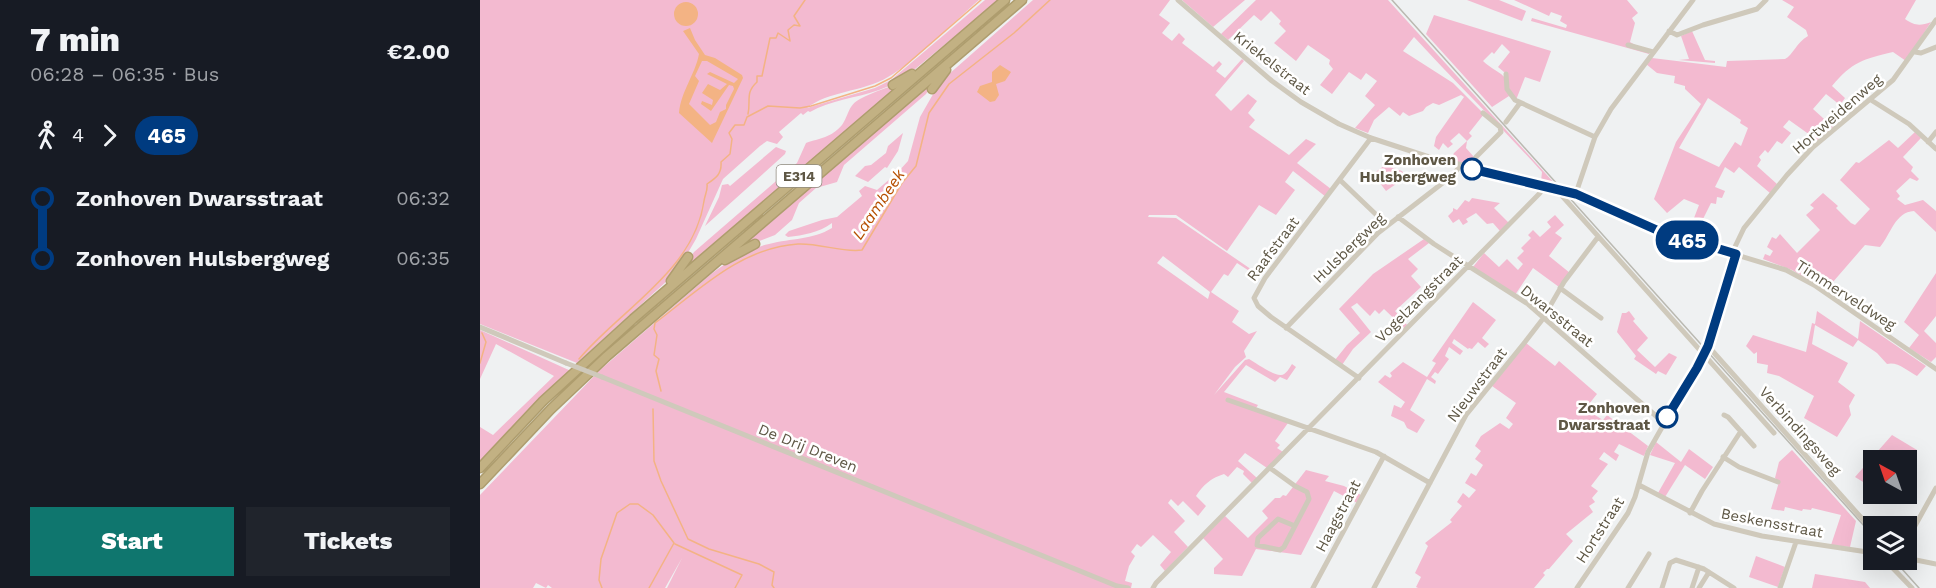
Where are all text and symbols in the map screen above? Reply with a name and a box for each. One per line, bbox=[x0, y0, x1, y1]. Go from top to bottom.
text: 7 min bbox=[30, 20, 120, 59]
street label: Kriekelstraat bbox=[1230, 27, 1315, 99]
text: €2.00 bbox=[387, 39, 450, 64]
text: 06:28 – 06:35 · Bus bbox=[30, 62, 219, 86]
street label: Hortweidenweg bbox=[1788, 70, 1886, 158]
icon: walk bbox=[30, 119, 63, 152]
icon: forward bbox=[93, 119, 126, 152]
text: 4 bbox=[72, 123, 84, 147]
text: 465 bbox=[147, 123, 186, 148]
place label: Zonhoven Hulsbergweg bbox=[1360, 151, 1457, 186]
marker: Zonhoven Hulsbergweg bbox=[1461, 158, 1483, 180]
road number: E314 bbox=[776, 165, 822, 187]
water label: Laambeek bbox=[848, 165, 910, 243]
text: Zonhoven Dwarsstraat bbox=[76, 186, 323, 211]
text: 06:32 bbox=[396, 186, 450, 210]
street label: Hulsbergweg bbox=[1309, 209, 1389, 287]
street label: Raafstraat bbox=[1243, 213, 1303, 285]
line badge: 465 bbox=[1652, 220, 1722, 260]
text: 465 bbox=[1668, 228, 1706, 253]
text: Zonhoven Hulsbergweg bbox=[76, 246, 329, 271]
text: 06:35 bbox=[396, 246, 450, 270]
street label: Vogelzangstraat bbox=[1372, 251, 1467, 346]
street label: Timmerveldweg bbox=[1793, 256, 1899, 334]
street label: Dwarsstraat bbox=[1517, 281, 1598, 351]
street label: Nieuwstraat bbox=[1443, 344, 1511, 426]
street label: Verbindingsweg bbox=[1755, 383, 1845, 479]
place label: Zonhoven Dwarsstraat bbox=[1558, 399, 1650, 434]
marker: Zonhoven Dwarsstraat bbox=[1656, 406, 1678, 428]
street label: De Drij Dreven bbox=[756, 420, 860, 476]
north arrow bbox=[1863, 450, 1917, 504]
map controls bbox=[1863, 450, 1917, 570]
street label: Haagstraat bbox=[1312, 476, 1365, 555]
street label: Hortstraat bbox=[1572, 493, 1628, 566]
street label: Beskensstraat bbox=[1719, 504, 1825, 542]
button: Start bbox=[30, 507, 234, 576]
button: Tickets bbox=[246, 507, 450, 576]
button: layers bbox=[1863, 516, 1917, 570]

